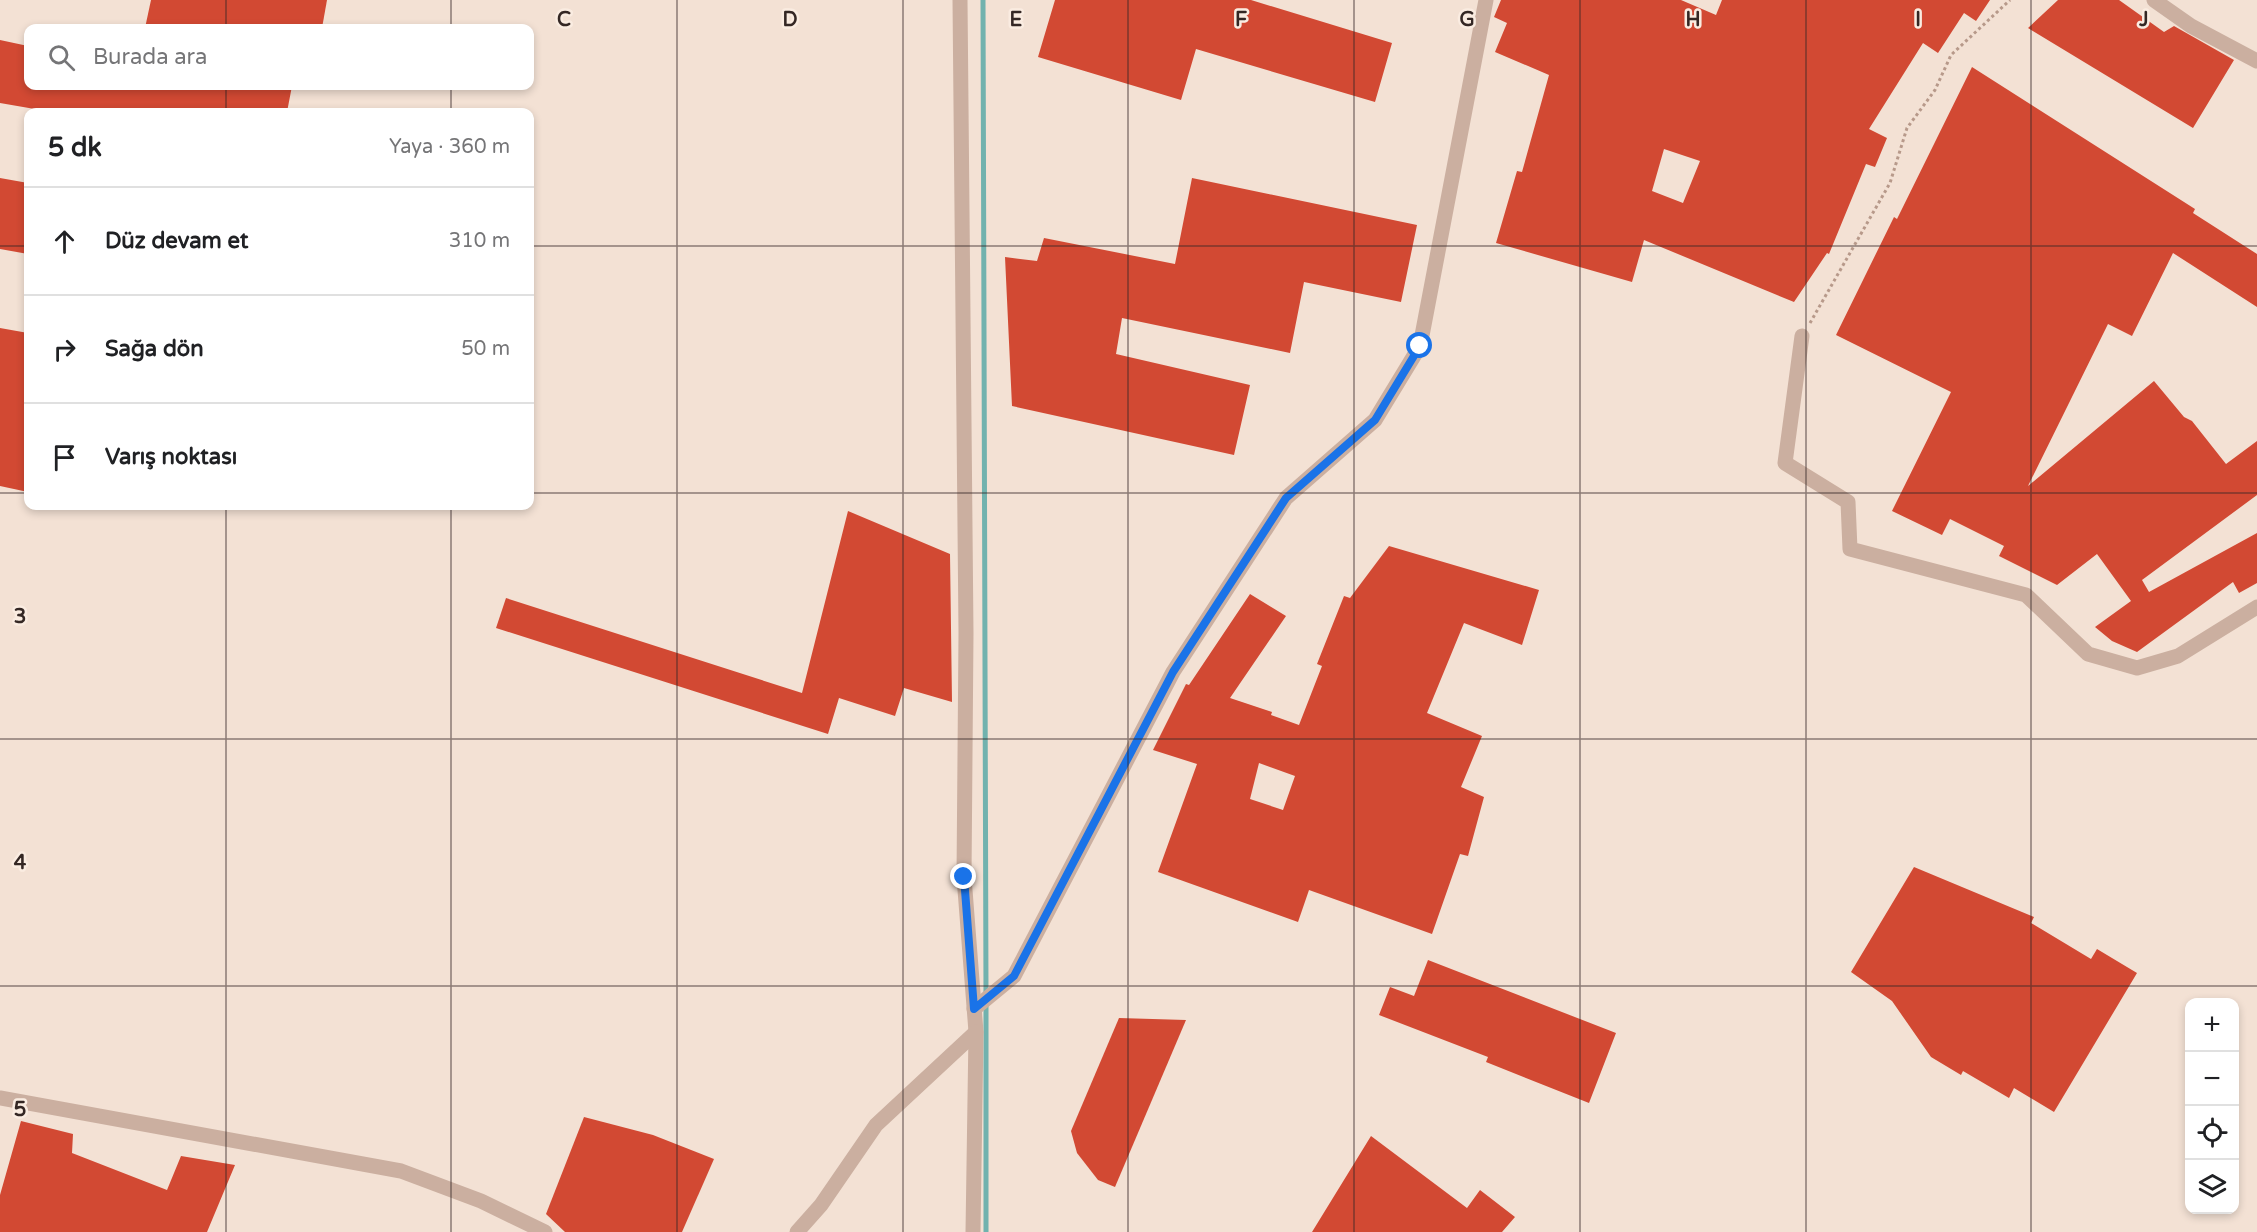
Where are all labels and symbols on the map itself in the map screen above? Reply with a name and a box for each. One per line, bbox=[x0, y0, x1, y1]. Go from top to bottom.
text: C bbox=[557, 8, 571, 32]
text: D bbox=[782, 8, 798, 32]
text: E bbox=[1010, 8, 1023, 32]
text: F bbox=[1235, 8, 1247, 32]
text: G bbox=[1459, 8, 1475, 32]
text: H bbox=[1685, 8, 1701, 32]
text: I bbox=[1915, 8, 1921, 32]
text: J bbox=[2138, 8, 2149, 32]
route start bbox=[1406, 332, 1432, 358]
text: 3 bbox=[14, 605, 26, 629]
text: 4 bbox=[14, 851, 27, 875]
route end bbox=[950, 863, 976, 889]
text: 5 bbox=[14, 1098, 26, 1122]

